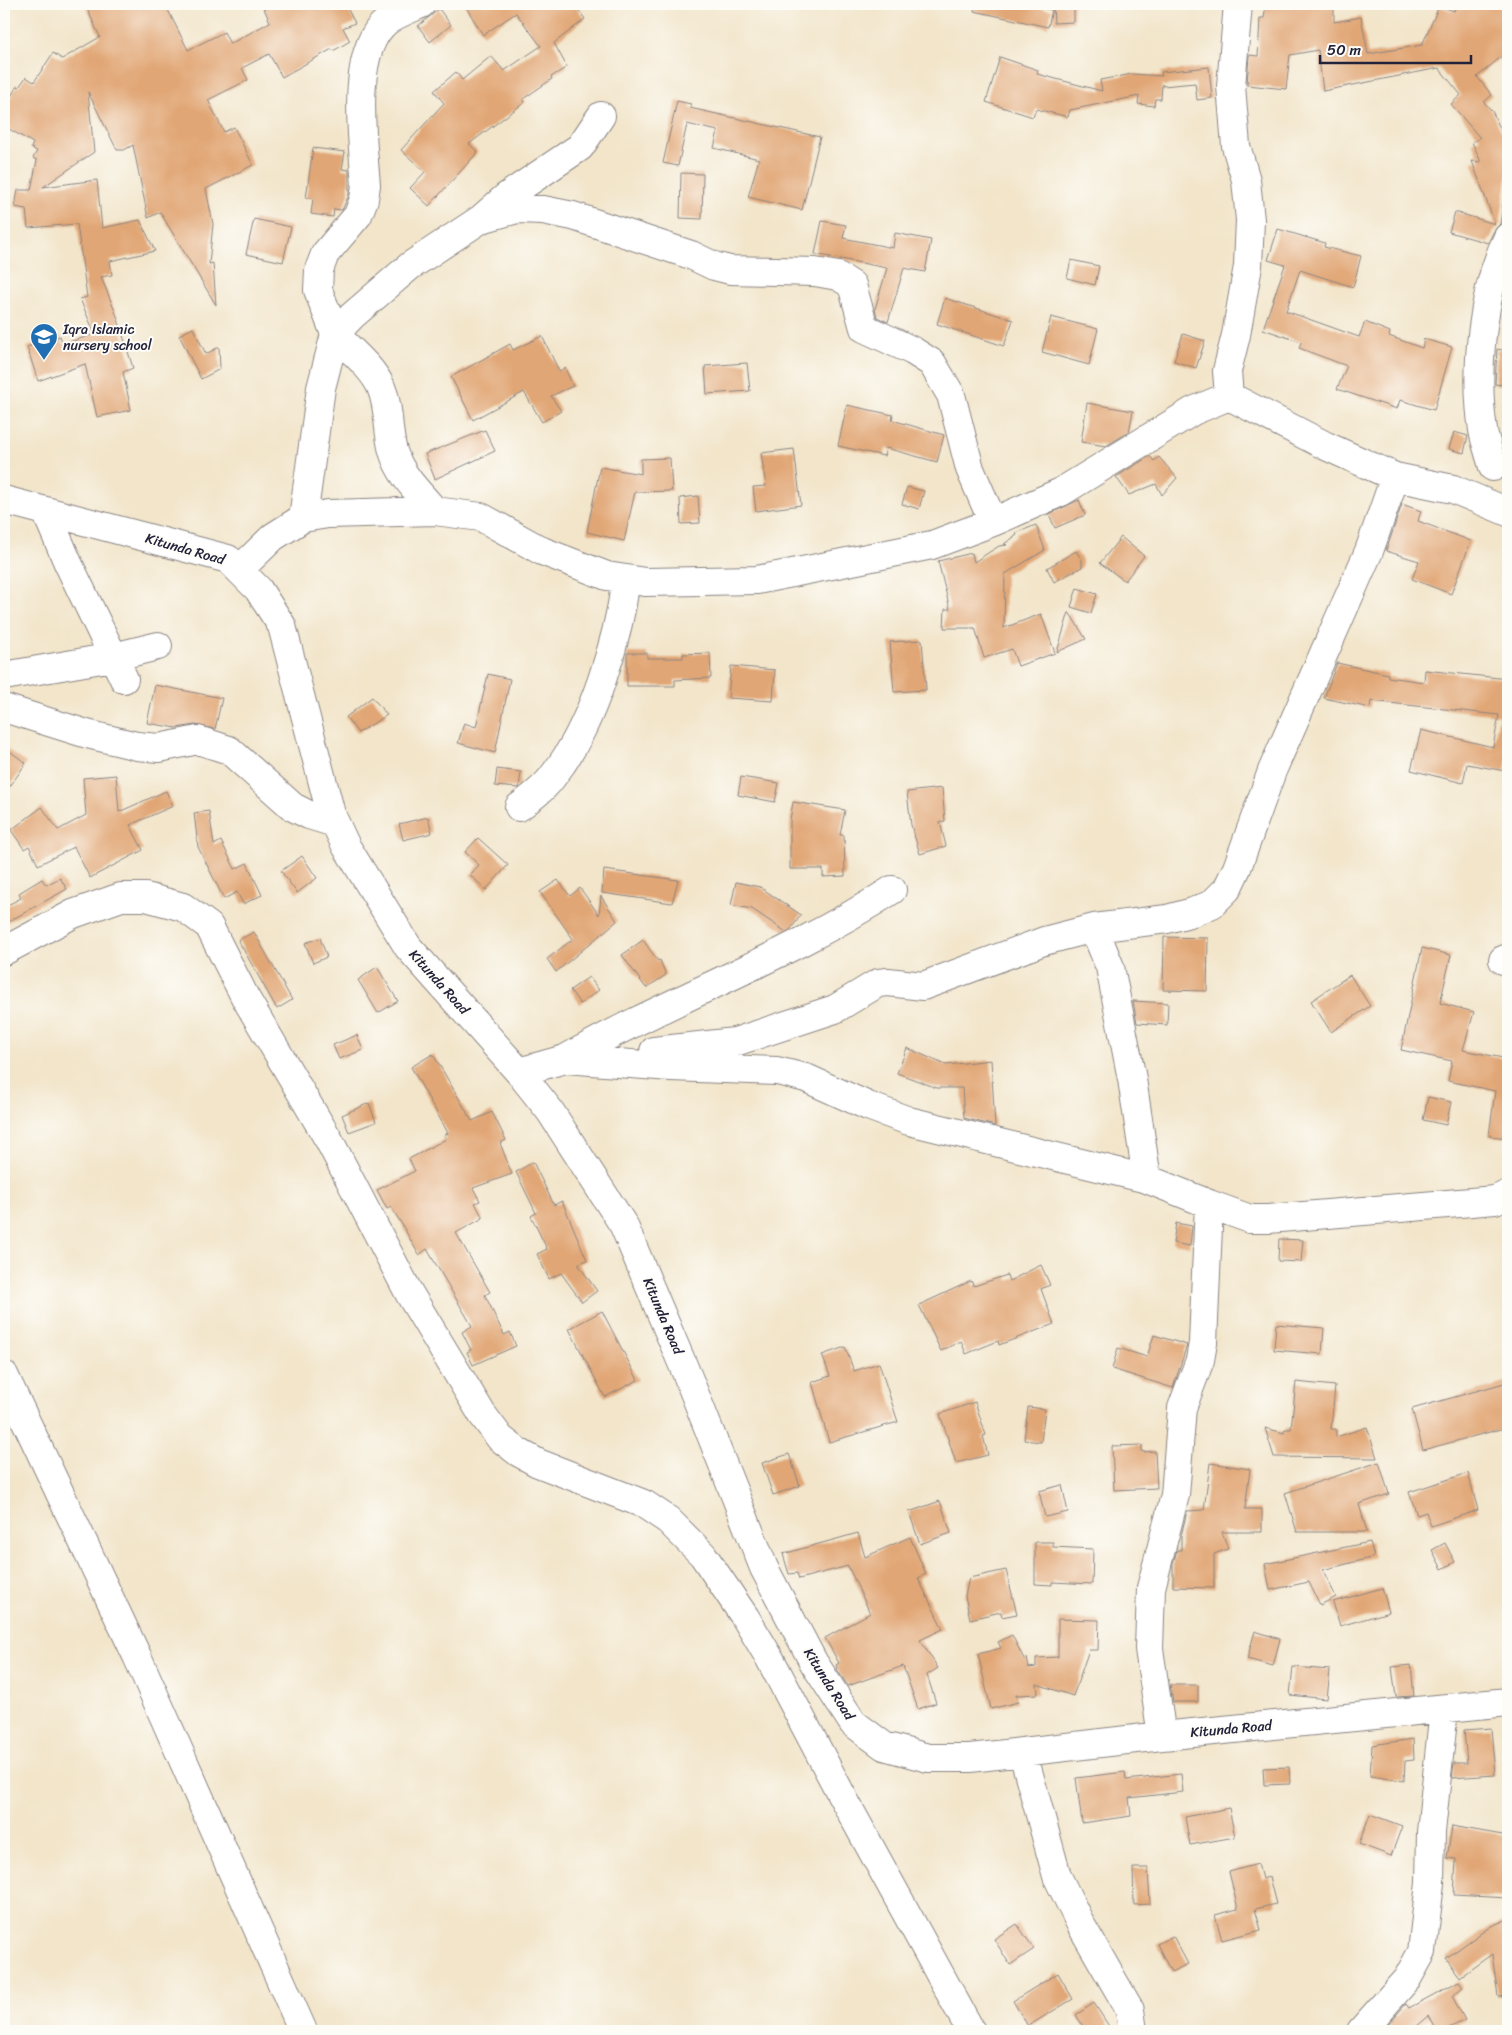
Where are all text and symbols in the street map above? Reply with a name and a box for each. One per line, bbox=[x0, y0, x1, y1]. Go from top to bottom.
scale bar bbox=[1320, 32, 1471, 64]
text: 50 m bbox=[1327, 37, 1362, 63]
place label: Iqra Islamic nursery school bbox=[62, 317, 153, 358]
school or university icon: Iqra Islamic nursery school bbox=[29, 322, 59, 361]
street label: Kitunda Road bbox=[142, 526, 229, 573]
street label: Kitunda Road bbox=[402, 943, 477, 1022]
street label: Kitunda Road bbox=[636, 1274, 691, 1360]
street label: Kitunda Road bbox=[797, 1643, 862, 1727]
street label: Kitunda Road bbox=[1189, 1713, 1274, 1745]

